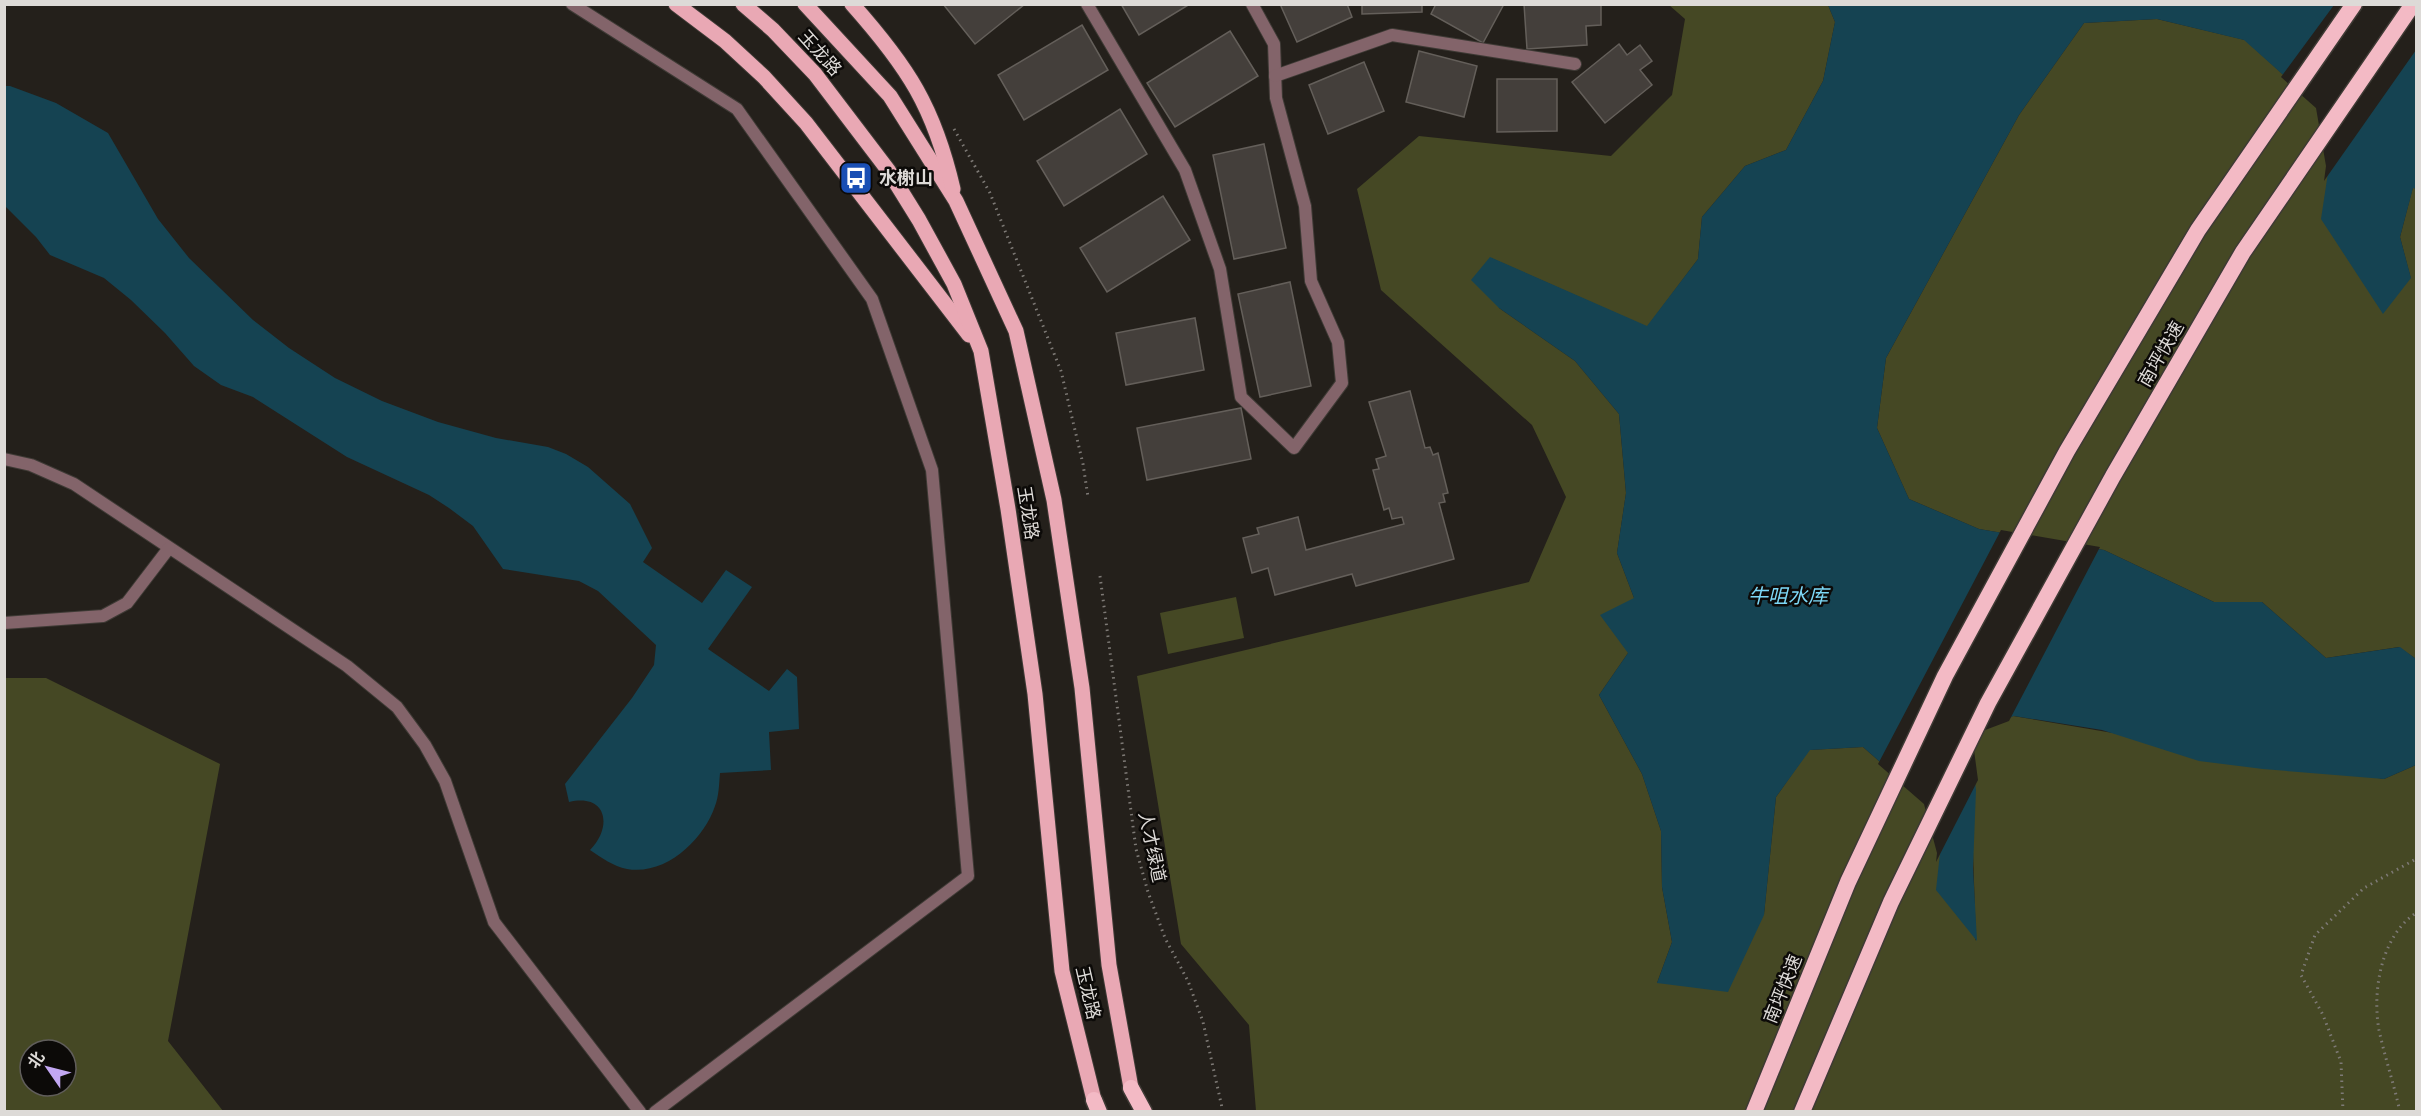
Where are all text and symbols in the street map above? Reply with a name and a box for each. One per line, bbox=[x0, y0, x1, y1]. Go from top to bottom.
street label: 玉龙路 bbox=[794, 26, 846, 80]
bus stop icon: 水榭山 bbox=[838, 160, 874, 196]
place label: 水榭山 bbox=[879, 167, 933, 189]
street label: 南坪快速 bbox=[2133, 317, 2189, 391]
street label: 玉龙路 bbox=[1013, 485, 1043, 541]
water label: 牛咀水库 bbox=[1748, 584, 1831, 609]
street label: 人才绿道 bbox=[1134, 809, 1170, 885]
street label: 南坪快速 bbox=[1759, 952, 1807, 1026]
street label: 玉龙路 bbox=[1071, 964, 1105, 1022]
north arrow bbox=[18, 1038, 78, 1098]
text: 北 bbox=[24, 1048, 49, 1072]

